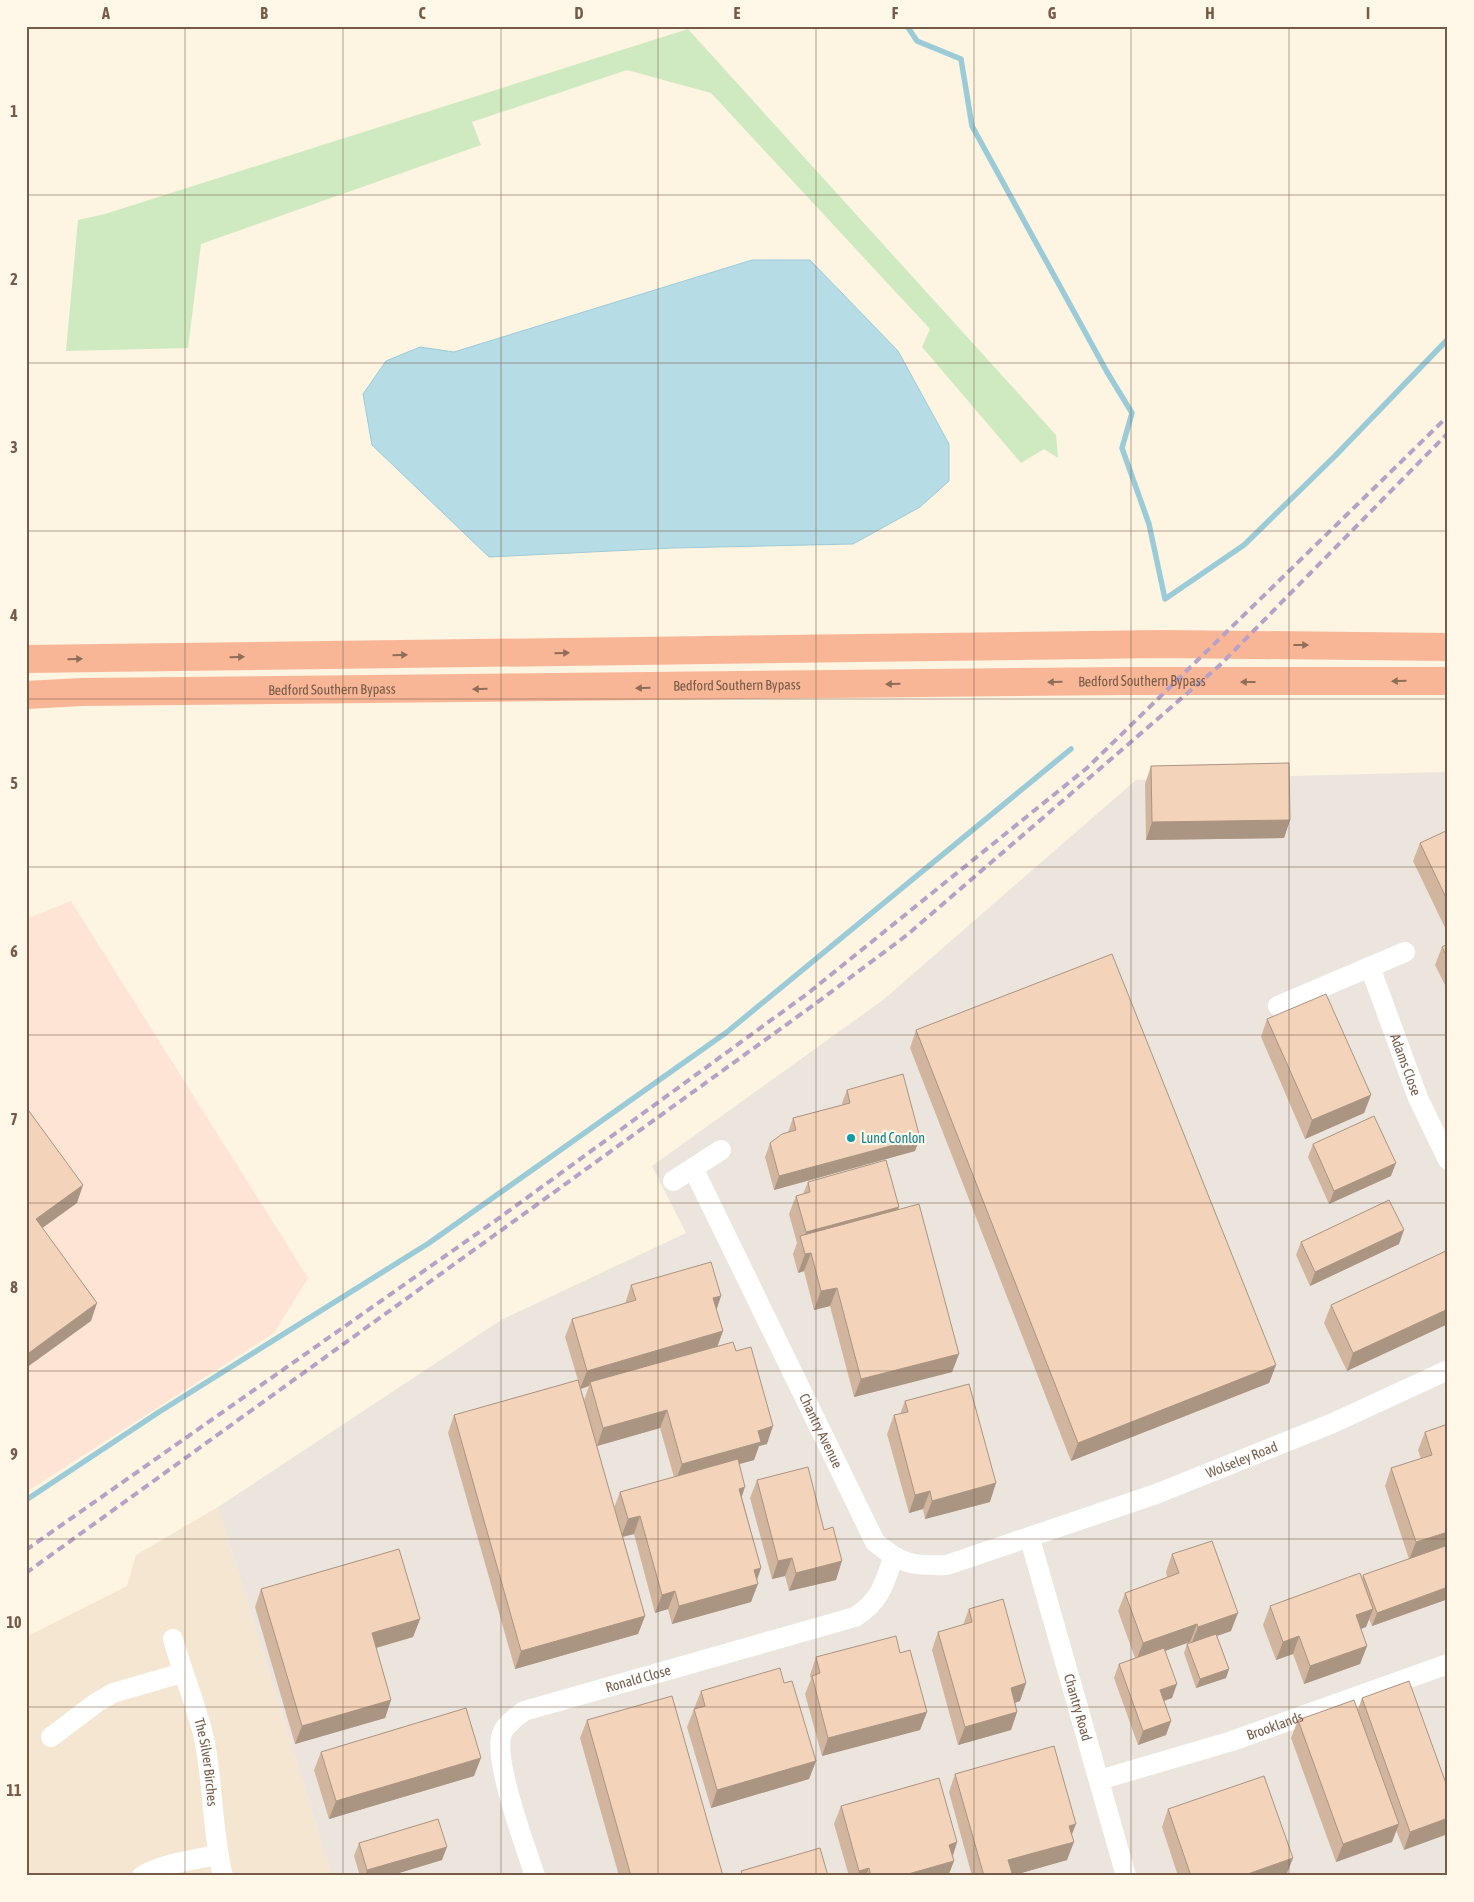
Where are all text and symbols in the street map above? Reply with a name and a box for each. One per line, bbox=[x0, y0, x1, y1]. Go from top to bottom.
text: A bbox=[101, 4, 110, 22]
text: B bbox=[260, 4, 268, 22]
text: C bbox=[418, 4, 426, 22]
text: D bbox=[575, 4, 584, 22]
text: E bbox=[734, 4, 741, 22]
text: F bbox=[892, 4, 899, 22]
text: G bbox=[1048, 4, 1057, 22]
text: H bbox=[1205, 4, 1215, 22]
text: I bbox=[1366, 4, 1370, 22]
text: 1 bbox=[10, 102, 18, 120]
text: 2 bbox=[10, 270, 18, 288]
text: 3 bbox=[10, 438, 18, 456]
text: 4 bbox=[9, 606, 18, 624]
one-way arrow bbox=[1293, 641, 1309, 649]
one-way arrow bbox=[555, 649, 571, 657]
one-way arrow bbox=[392, 651, 408, 659]
one-way arrow bbox=[230, 653, 246, 661]
one-way arrow bbox=[67, 654, 83, 662]
street label: Bedford Southern Bypass bbox=[1078, 673, 1206, 689]
street label: Bedford Southern Bypass bbox=[673, 676, 801, 694]
one-way arrow bbox=[1391, 677, 1407, 685]
one-way arrow bbox=[1047, 678, 1063, 686]
one-way arrow bbox=[1240, 678, 1256, 686]
one-way arrow bbox=[885, 680, 901, 688]
street label: Bedford Southern Bypass bbox=[268, 681, 396, 698]
one-way arrow bbox=[635, 684, 651, 692]
one-way arrow bbox=[472, 685, 488, 693]
text: 5 bbox=[10, 774, 18, 792]
text: 6 bbox=[10, 942, 18, 960]
street label: Adams Close bbox=[1387, 1031, 1424, 1098]
text: 7 bbox=[10, 1110, 18, 1128]
place label: Lund Conlon bbox=[861, 1130, 925, 1146]
marker: Lund Conlon bbox=[845, 1132, 857, 1144]
text: 8 bbox=[10, 1278, 18, 1296]
street label: Chantry Avenue bbox=[796, 1391, 846, 1471]
street label: Wolseley Road bbox=[1204, 1438, 1280, 1481]
text: 9 bbox=[10, 1445, 18, 1463]
text: 10 bbox=[6, 1613, 22, 1631]
street label: Ronald Close bbox=[604, 1662, 672, 1695]
street label: Chantry Road bbox=[1061, 1672, 1095, 1743]
street label: Brooklands bbox=[1244, 1708, 1305, 1743]
street label: The Silver Birches bbox=[191, 1716, 221, 1807]
text: 11 bbox=[6, 1781, 22, 1799]

